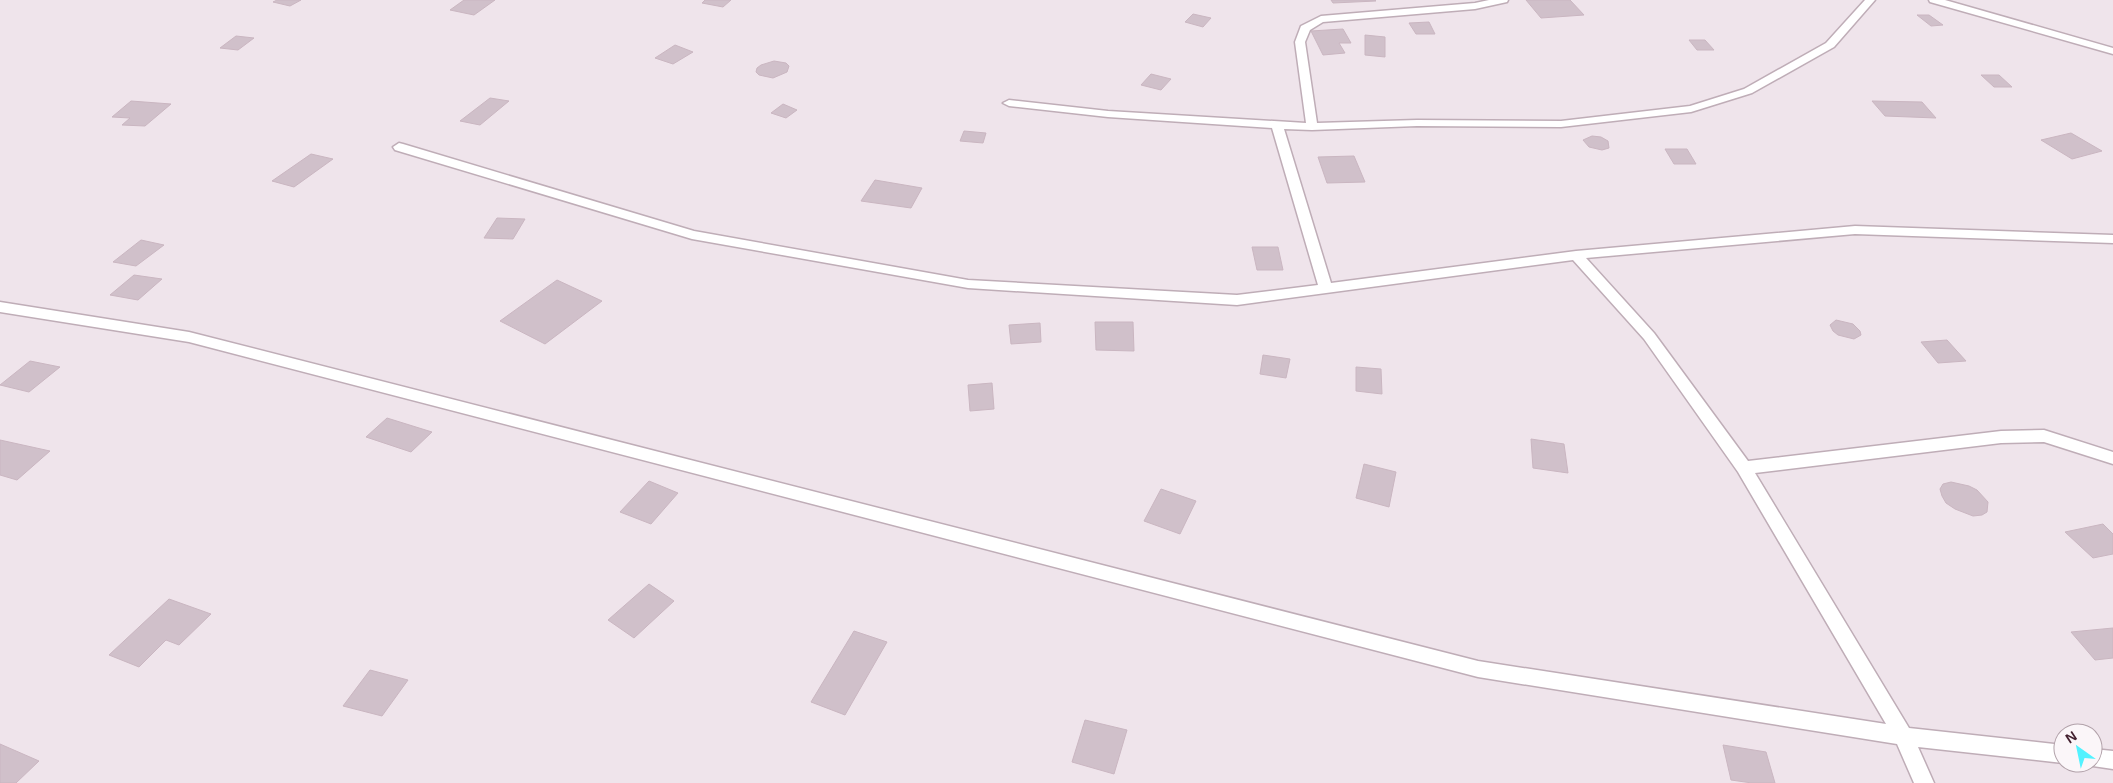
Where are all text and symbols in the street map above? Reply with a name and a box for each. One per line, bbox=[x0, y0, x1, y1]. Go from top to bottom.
north arrow bbox=[2053, 723, 2103, 773]
text: N bbox=[2062, 728, 2080, 747]

